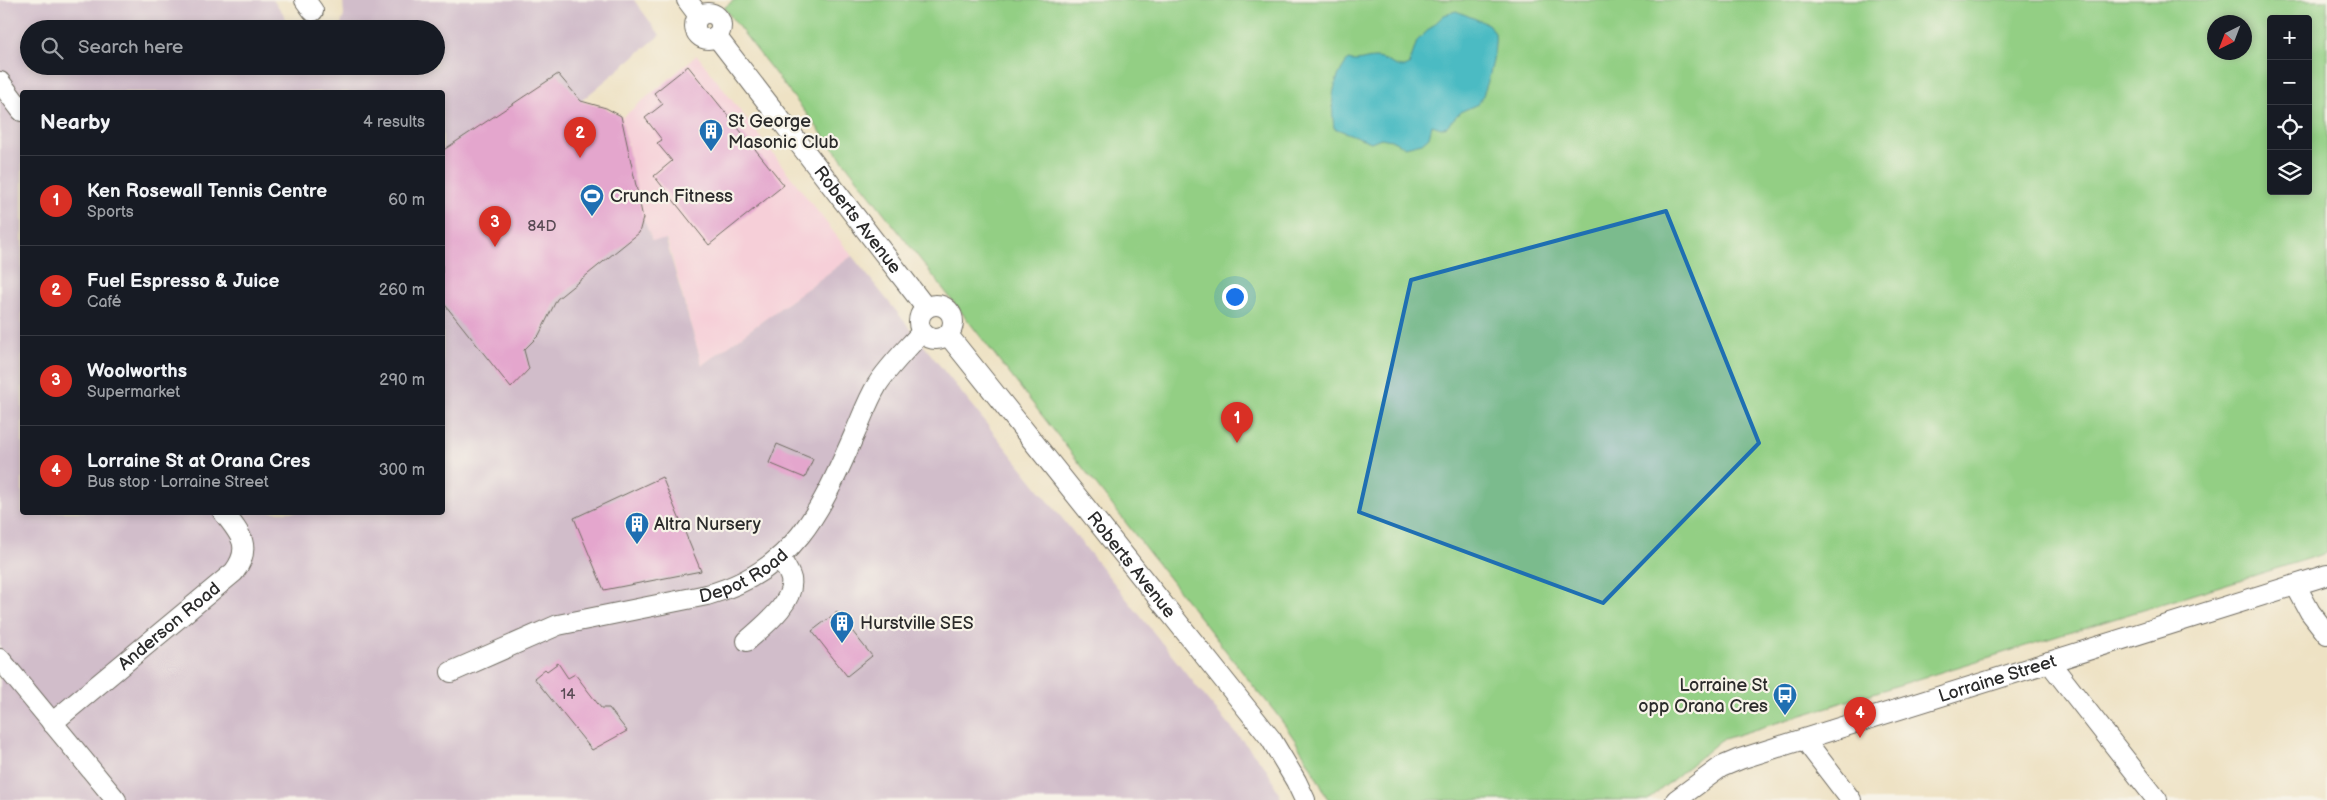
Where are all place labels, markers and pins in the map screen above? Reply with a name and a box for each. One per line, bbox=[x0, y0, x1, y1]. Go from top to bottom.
place label: St George Masonic Club bbox=[728, 111, 839, 153]
pin: 2 bbox=[564, 117, 596, 158]
building icon: St George Masonic Club bbox=[698, 118, 724, 152]
sports icon: Crunch Fitness bbox=[579, 183, 605, 217]
place label: Crunch Fitness bbox=[610, 186, 733, 207]
pin: 3 bbox=[479, 206, 511, 247]
pin: 1 bbox=[1221, 402, 1253, 443]
building icon: Altra Nursery bbox=[624, 511, 650, 545]
place label: Altra Nursery bbox=[654, 514, 762, 535]
building icon: Hurstville SES bbox=[829, 610, 855, 644]
place label: Hurstville SES bbox=[860, 613, 974, 634]
place label: Lorraine St opp Orana Cres bbox=[1638, 675, 1768, 717]
bus stop icon: Lorraine St opp Orana Cres bbox=[1772, 682, 1798, 716]
pin: 4 bbox=[1844, 697, 1876, 738]

